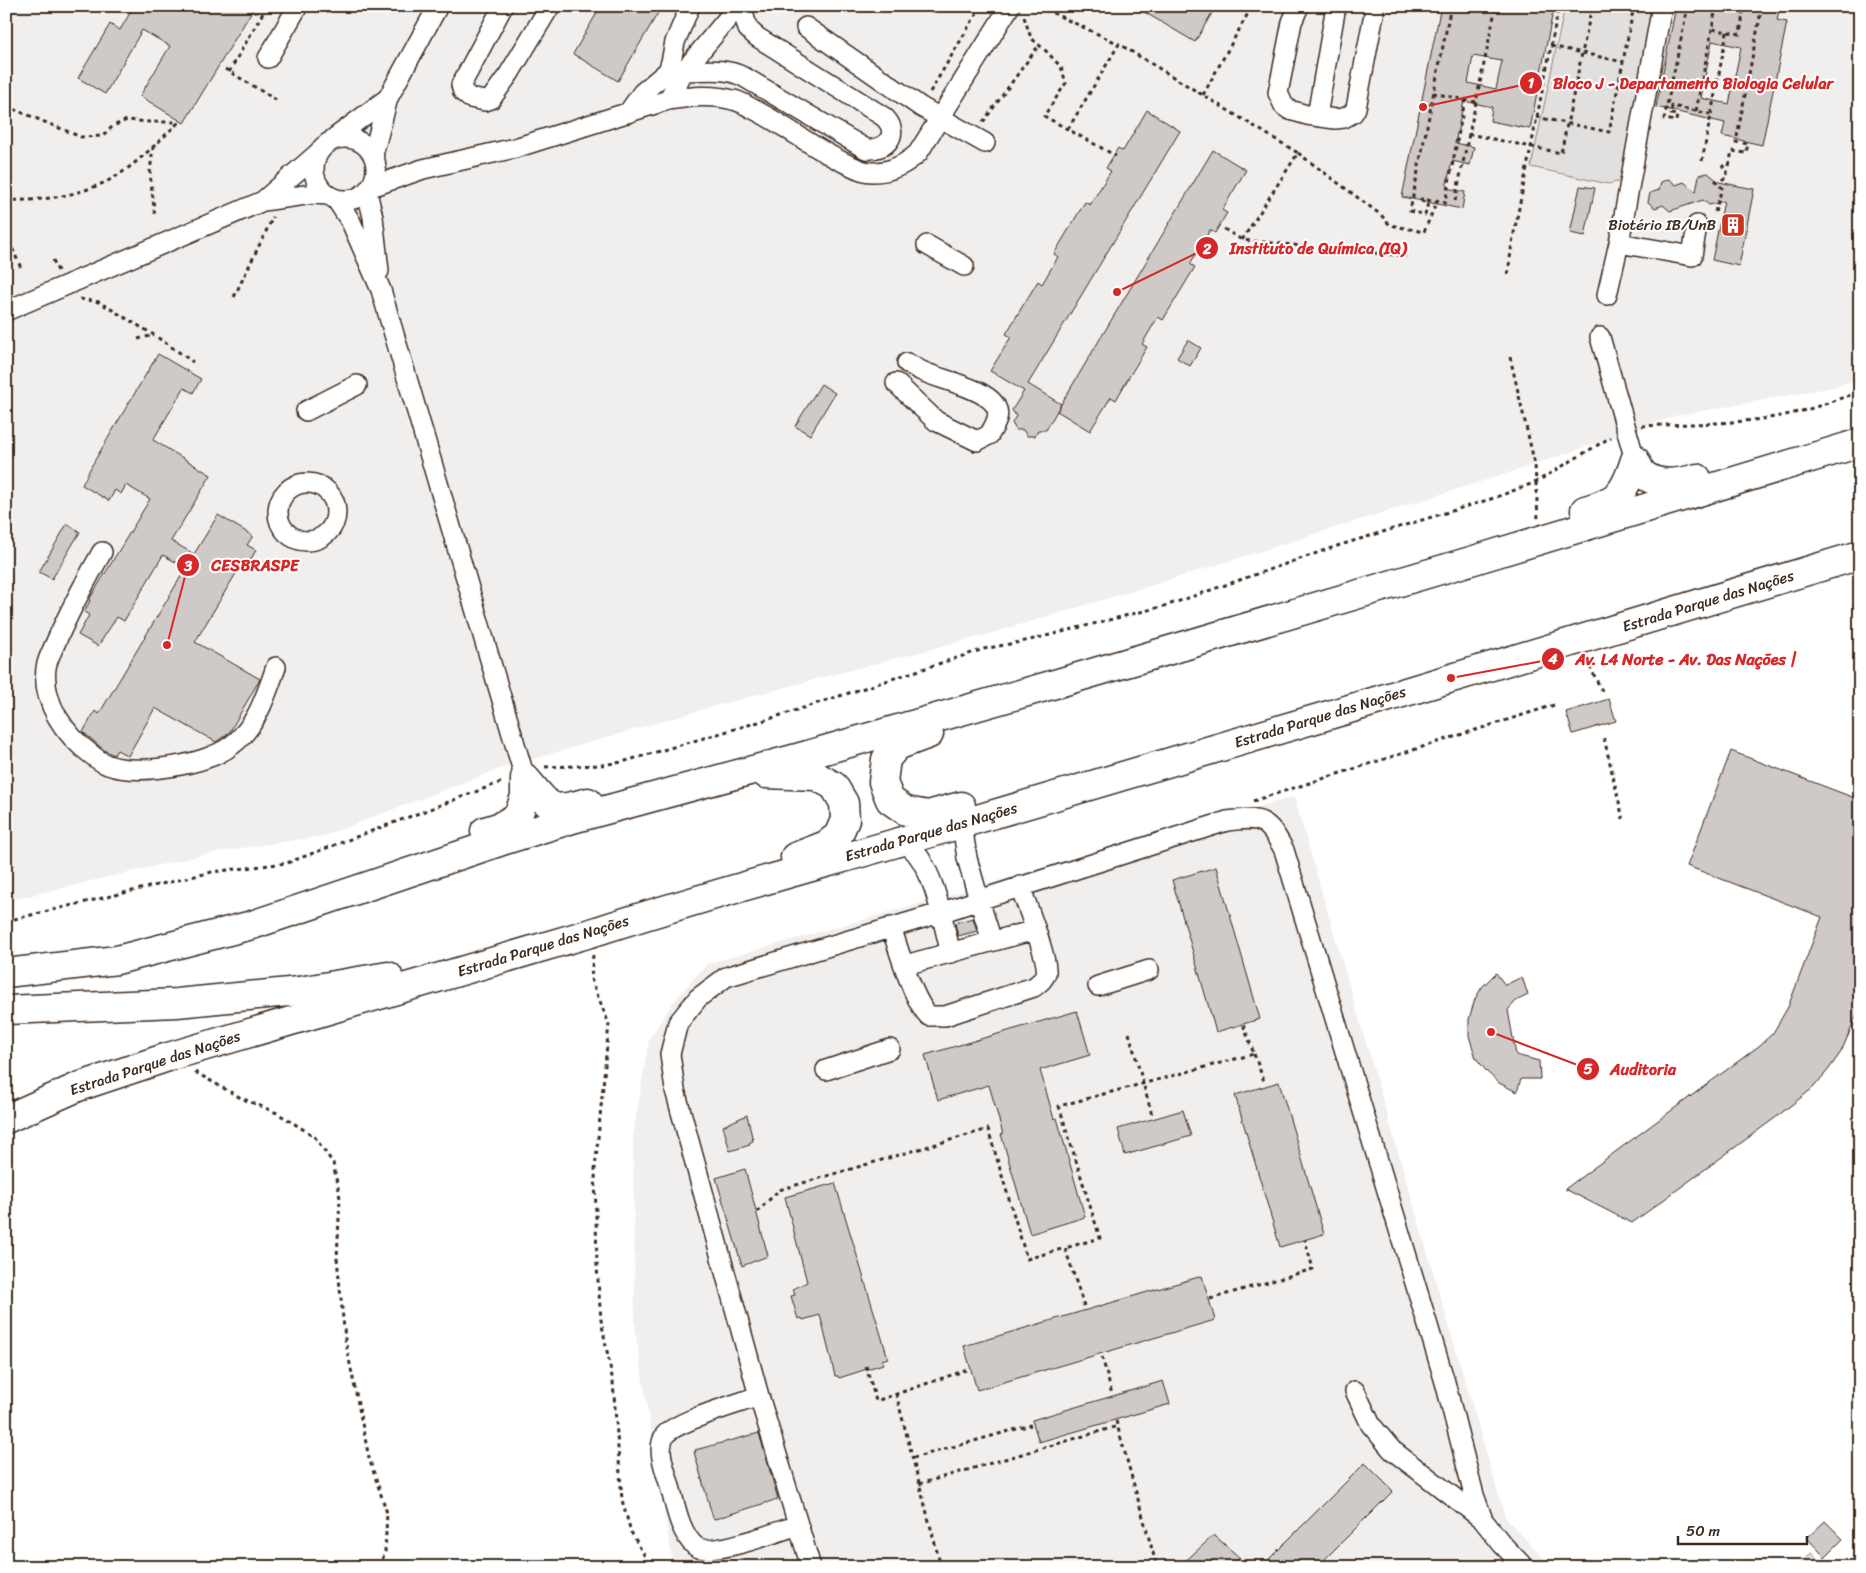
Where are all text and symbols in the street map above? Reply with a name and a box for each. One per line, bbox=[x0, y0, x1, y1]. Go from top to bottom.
callout: Bloco J - Departamento Biologia Celular bbox=[1518, 68, 1843, 99]
text: Bloco J - Departamento Biologia Celular bbox=[1553, 69, 1834, 98]
text: 1 bbox=[1528, 70, 1535, 96]
place label: Biotério IB/UnB bbox=[1608, 212, 1717, 238]
building icon: Biotério IB/UnB bbox=[1720, 212, 1746, 238]
callout: Instituto de Química (IQ) bbox=[1194, 233, 1416, 264]
text: Instituto de Química (IQ) bbox=[1229, 234, 1408, 263]
text: 2 bbox=[1202, 236, 1212, 262]
callout: CESBRASPE bbox=[176, 550, 308, 581]
text: CESBRASPE bbox=[210, 551, 300, 580]
text: 3 bbox=[183, 553, 193, 579]
street label: Estrada Parque das Nações bbox=[1619, 562, 1797, 640]
callout: Av. L4 Norte - Av. Das Nações | bbox=[1541, 644, 1806, 675]
text: Av. L4 Norte - Av. Das Nações | bbox=[1574, 645, 1797, 674]
text: 4 bbox=[1547, 646, 1558, 672]
street label: Estrada Parque das Nações bbox=[1231, 678, 1409, 756]
street label: Estrada Parque das Nações bbox=[842, 795, 1020, 869]
street label: Estrada Parque das Nações bbox=[454, 907, 632, 985]
street label: Estrada Parque das Nações bbox=[66, 1023, 244, 1103]
callout: Auditoria bbox=[1575, 1054, 1686, 1085]
text: Auditoria bbox=[1609, 1055, 1677, 1084]
text: 5 bbox=[1583, 1056, 1593, 1082]
scale bar bbox=[1678, 1513, 1807, 1545]
text: 50 m bbox=[1686, 1518, 1721, 1544]

